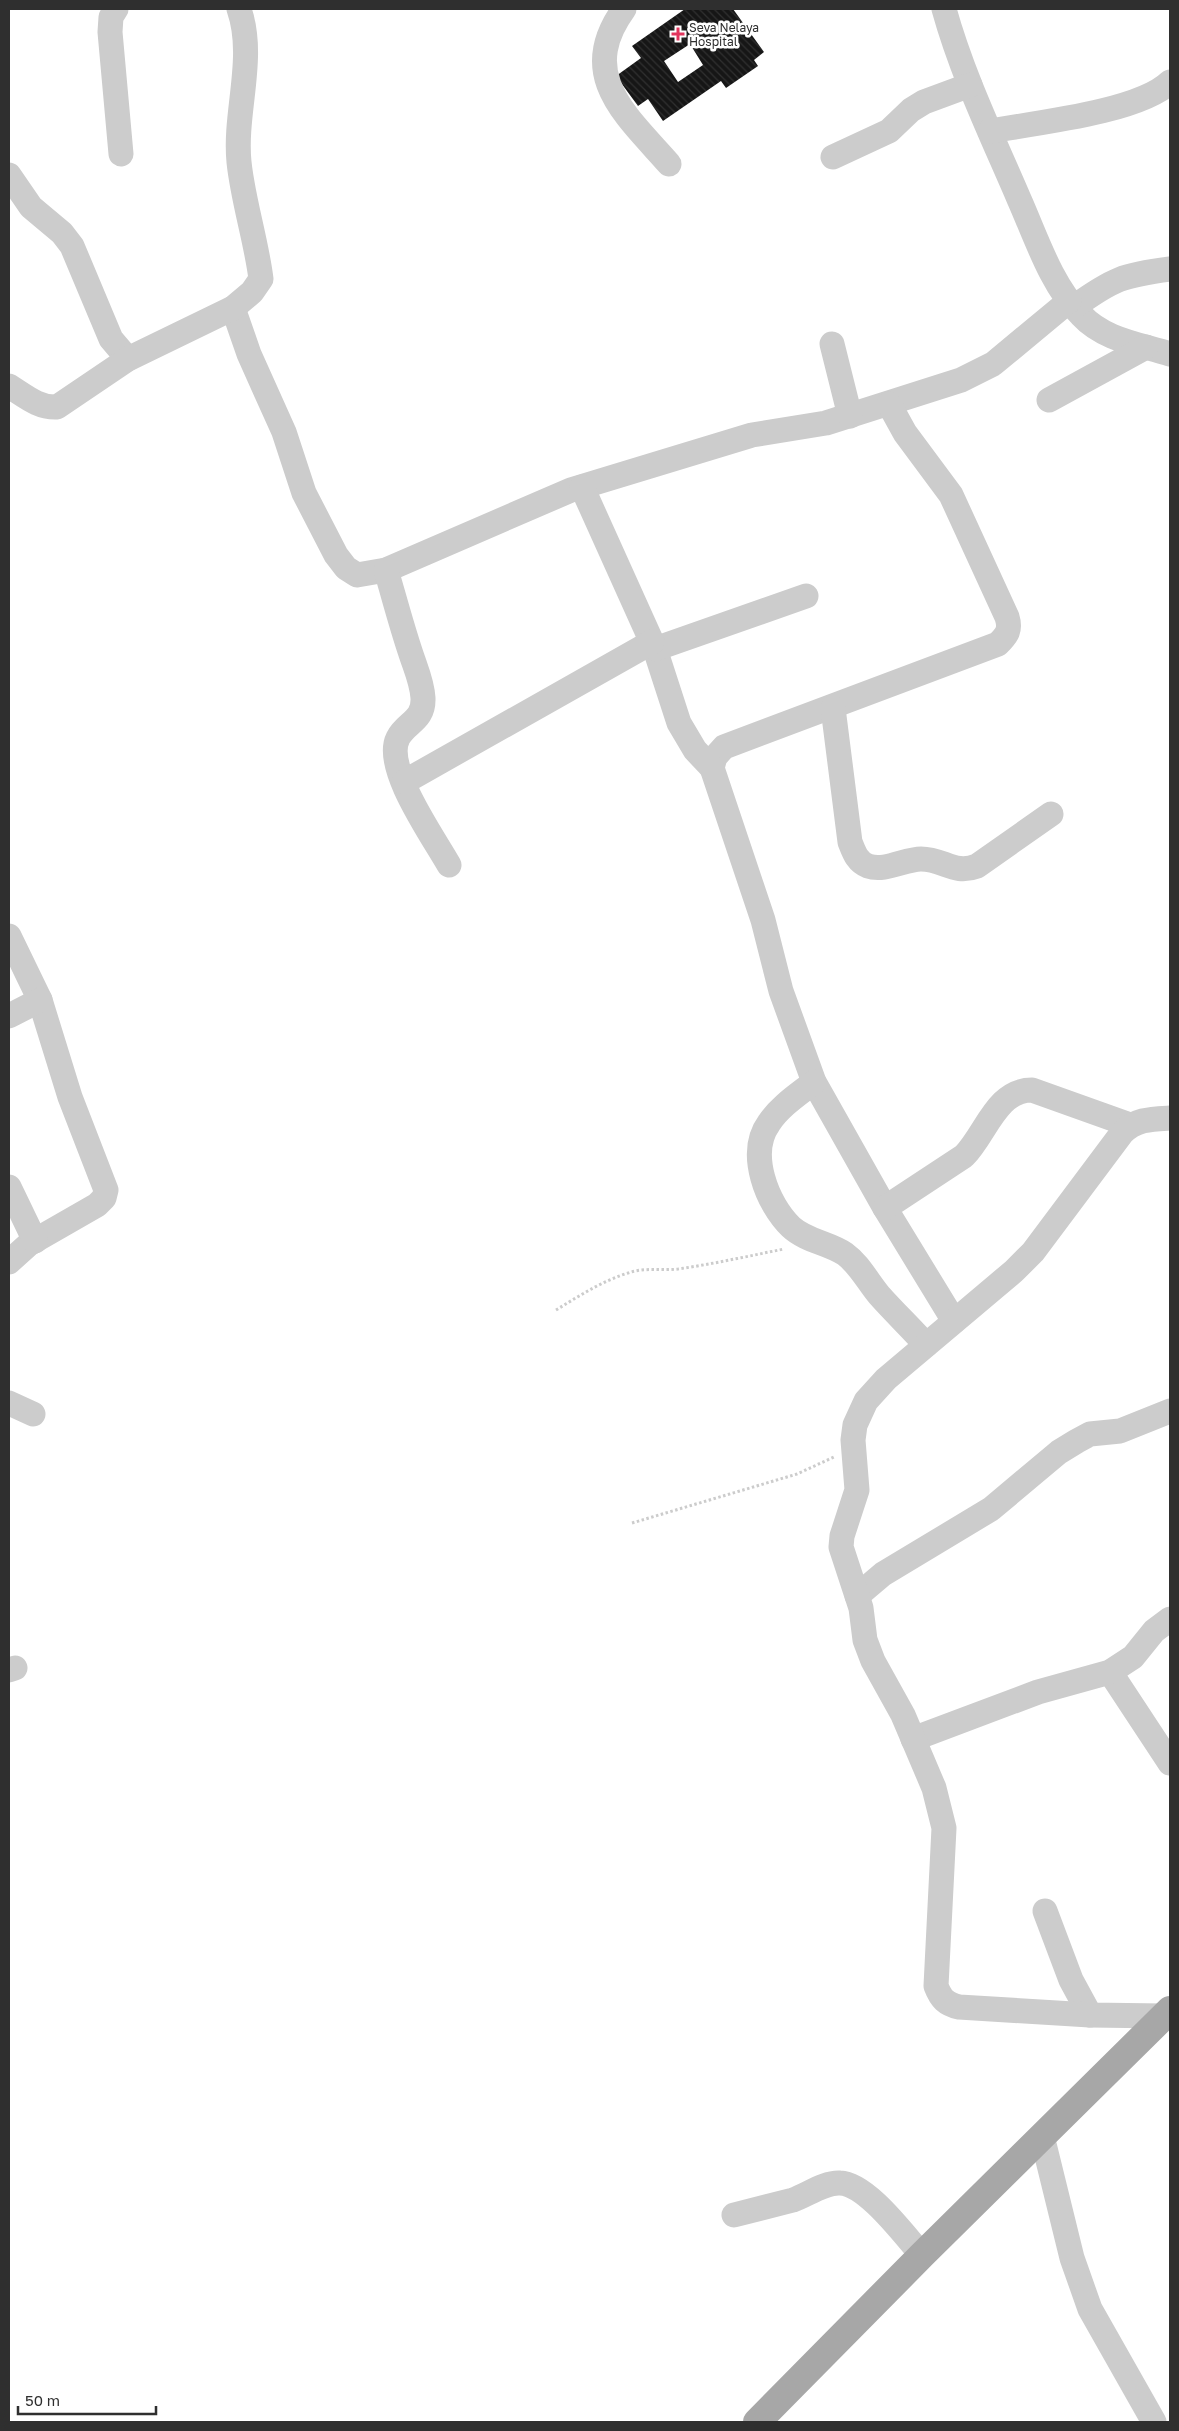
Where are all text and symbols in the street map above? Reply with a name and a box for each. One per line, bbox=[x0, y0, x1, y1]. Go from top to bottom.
place label: Seva Nelaya Hospital bbox=[689, 20, 759, 49]
marker: Seva Nelaya Hospital bbox=[671, 27, 685, 41]
scale bar bbox=[18, 2384, 155, 2416]
text: 50 m bbox=[25, 2391, 60, 2409]

